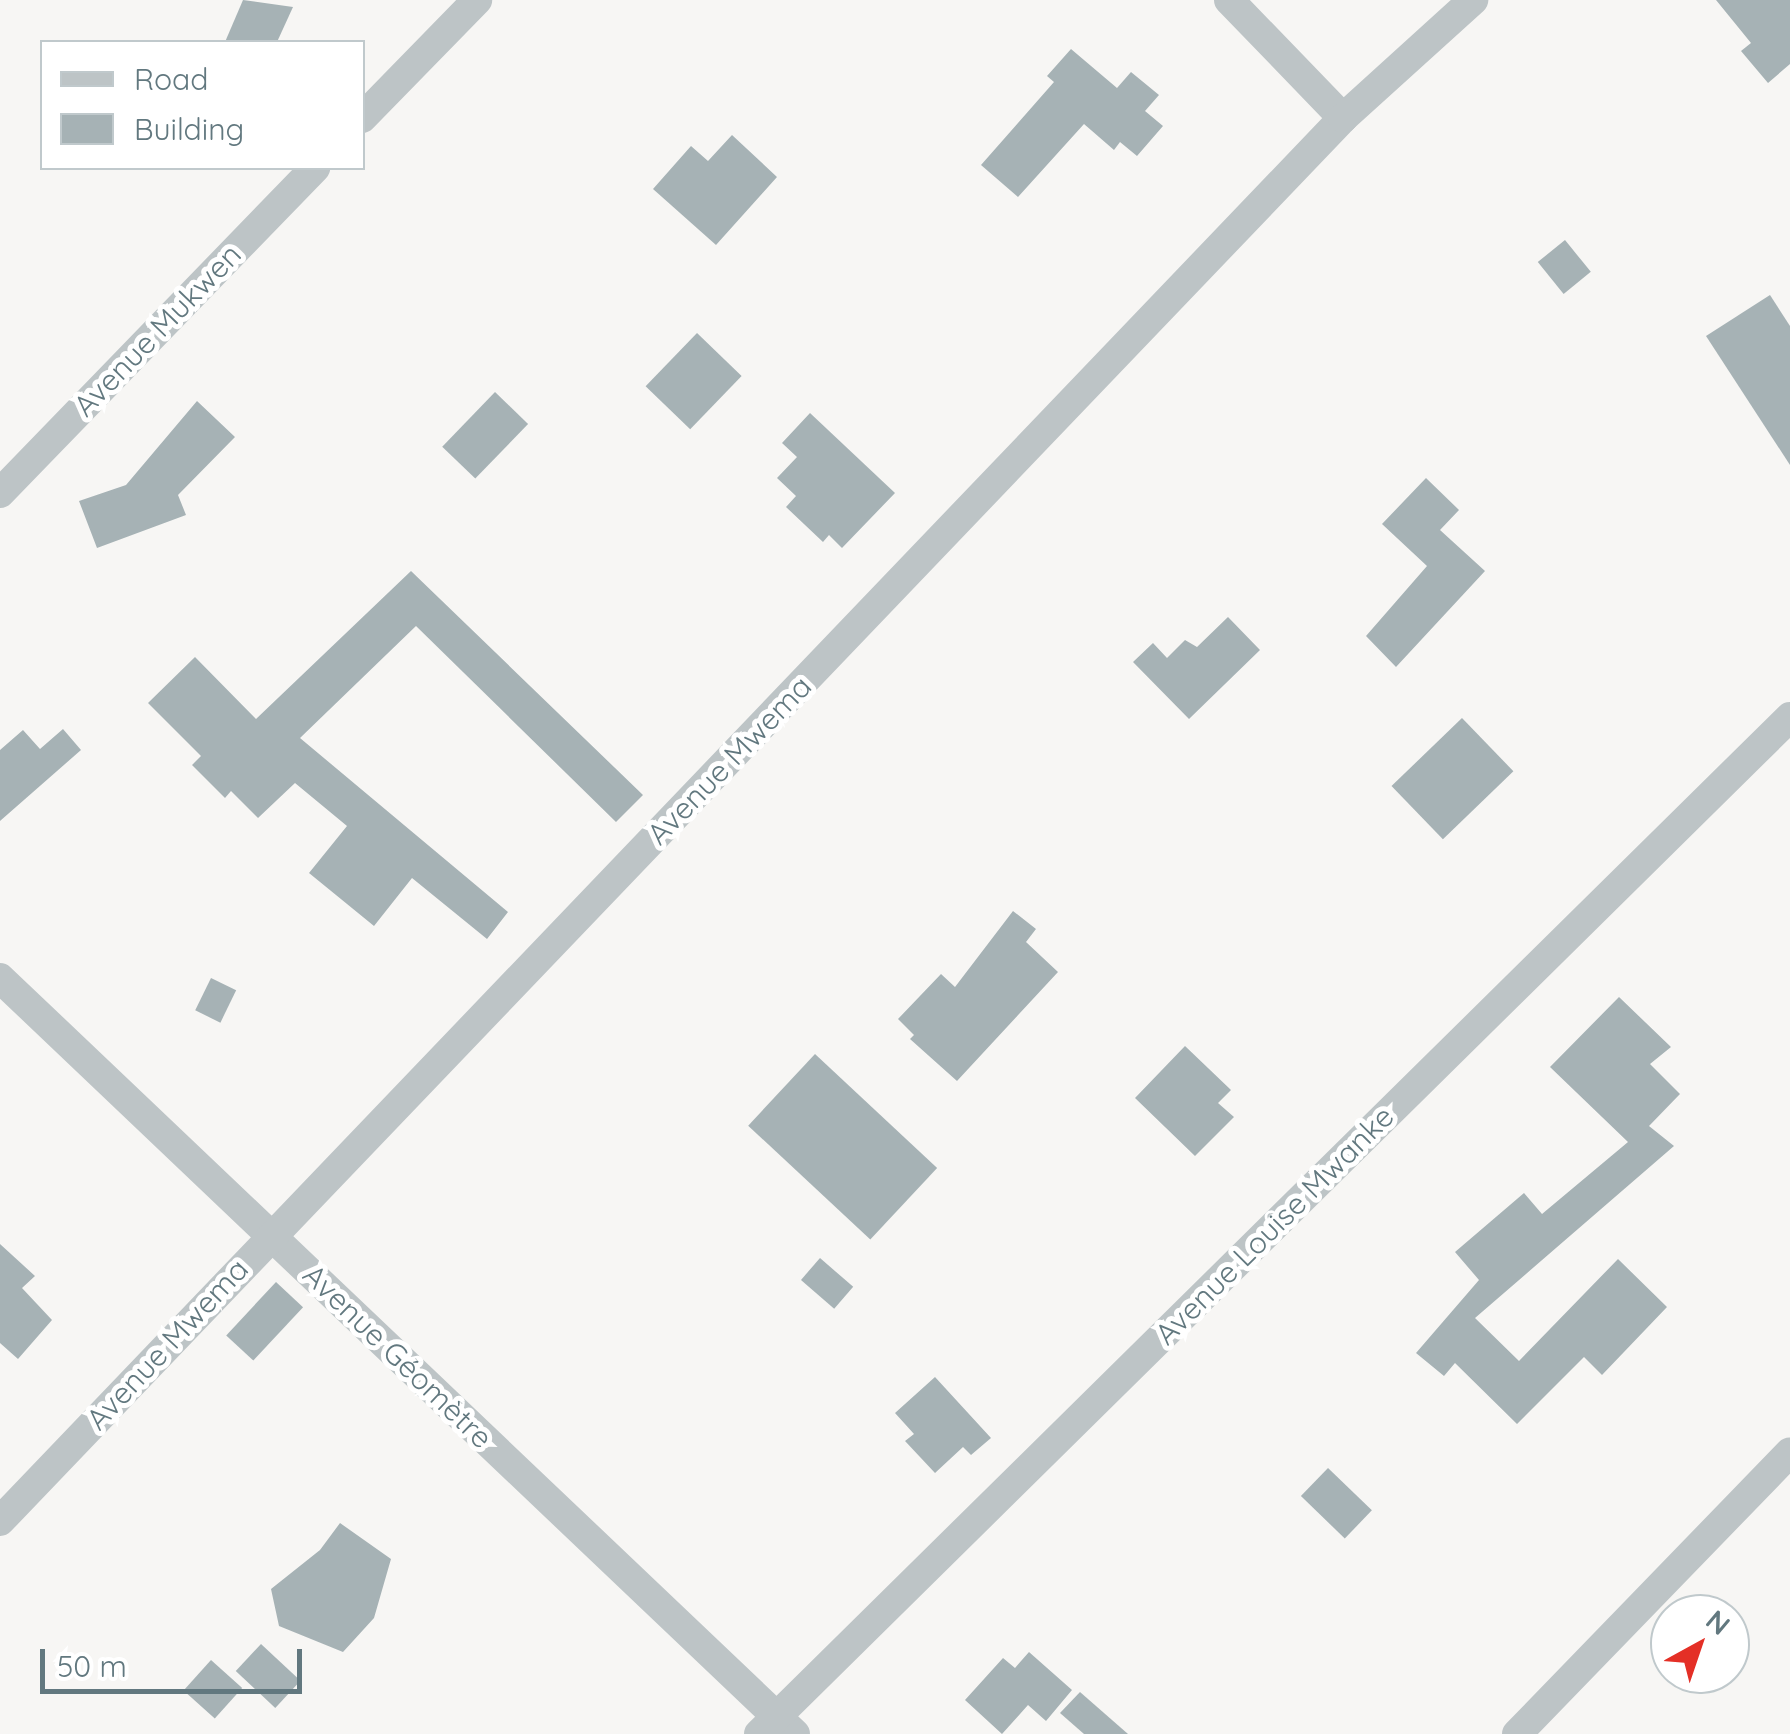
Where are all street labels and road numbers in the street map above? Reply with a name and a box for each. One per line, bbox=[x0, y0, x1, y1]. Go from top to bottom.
street label: Avenue Mukwen bbox=[66, 236, 248, 424]
street label: Avenue Mwema bbox=[639, 668, 819, 852]
street label: Avenue Louise Mwanke bbox=[1147, 1098, 1401, 1352]
street label: Avenue Mwema bbox=[79, 1251, 255, 1437]
street label: Avenue Géomètre bbox=[296, 1257, 500, 1455]

